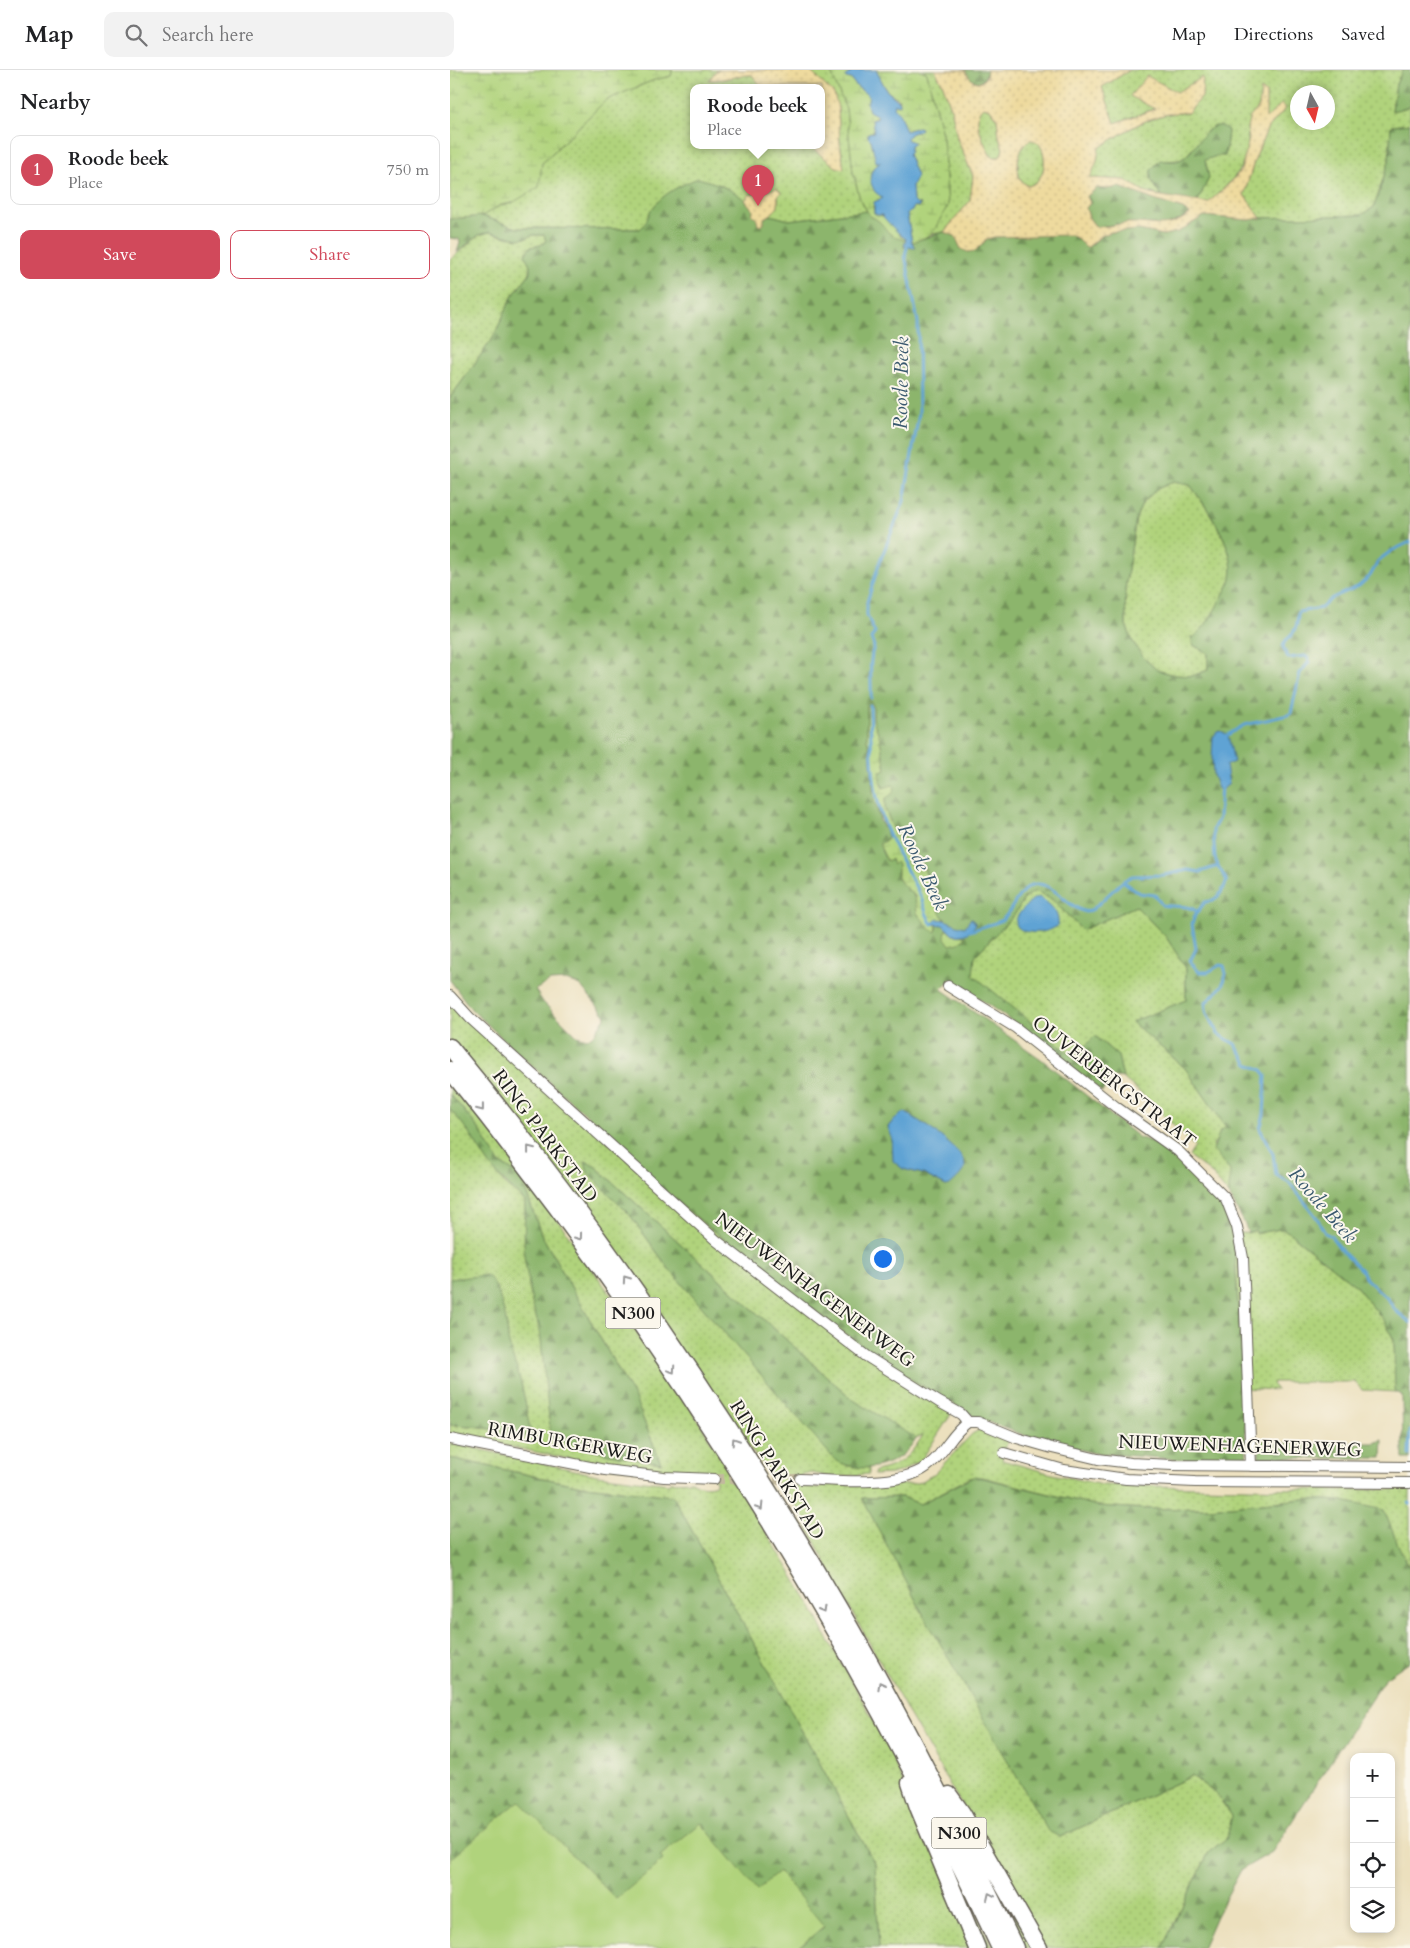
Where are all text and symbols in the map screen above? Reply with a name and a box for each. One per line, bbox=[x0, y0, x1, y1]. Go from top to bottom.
search box bbox=[104, 12, 454, 57]
text: Map bbox=[25, 18, 74, 51]
icon: search bbox=[122, 21, 150, 49]
text: Search here bbox=[162, 22, 254, 48]
text: Map bbox=[1172, 22, 1206, 47]
text: Directions bbox=[1234, 22, 1313, 47]
text: Saved bbox=[1341, 22, 1385, 47]
popup bbox=[690, 84, 825, 149]
north arrow bbox=[1290, 85, 1335, 130]
text: Nearby bbox=[20, 88, 91, 117]
text: Roode beek bbox=[707, 93, 808, 119]
text: Place bbox=[707, 119, 742, 141]
text: Roode beek bbox=[68, 146, 169, 172]
text: 1 bbox=[33, 159, 41, 181]
text: 750 m bbox=[387, 159, 429, 181]
pin: 1 bbox=[742, 165, 774, 206]
text: Place bbox=[68, 172, 103, 194]
button: Save bbox=[20, 230, 220, 279]
button: Share bbox=[230, 230, 430, 279]
water label: Roode Beek bbox=[887, 336, 915, 430]
water label: Roode Beek bbox=[891, 819, 955, 915]
street label: OUVERBERGSTRAAT bbox=[1027, 1010, 1201, 1154]
street label: RING PARKSTAD bbox=[486, 1064, 604, 1208]
one-way arrow bbox=[475, 1102, 484, 1111]
one-way arrow bbox=[527, 1145, 536, 1154]
water label: Roode Beek bbox=[1282, 1161, 1364, 1249]
street label: NIEUWENHAGENERWEG bbox=[710, 1206, 920, 1374]
one-way arrow bbox=[573, 1231, 582, 1241]
your location bbox=[870, 1246, 896, 1272]
one-way arrow bbox=[623, 1276, 632, 1285]
road number: N300 bbox=[606, 1298, 660, 1328]
one-way arrow bbox=[666, 1364, 675, 1374]
street label: RING PARKSTAD bbox=[723, 1395, 831, 1545]
street label: RIMBURGERWEG bbox=[486, 1416, 654, 1470]
street label: NIEUWENHAGENERWEG bbox=[1118, 1429, 1362, 1463]
one-way arrow bbox=[732, 1437, 742, 1446]
one-way arrow bbox=[754, 1501, 763, 1510]
one-way arrow bbox=[817, 1605, 827, 1614]
one-way arrow bbox=[877, 1682, 887, 1691]
map controls bbox=[1350, 1753, 1395, 1933]
button: + bbox=[1350, 1753, 1395, 1798]
button: − bbox=[1350, 1798, 1395, 1843]
road number: N300 bbox=[932, 1818, 986, 1849]
button: locate bbox=[1350, 1843, 1395, 1888]
button: layers bbox=[1350, 1888, 1395, 1933]
one-way arrow bbox=[987, 1892, 997, 1901]

